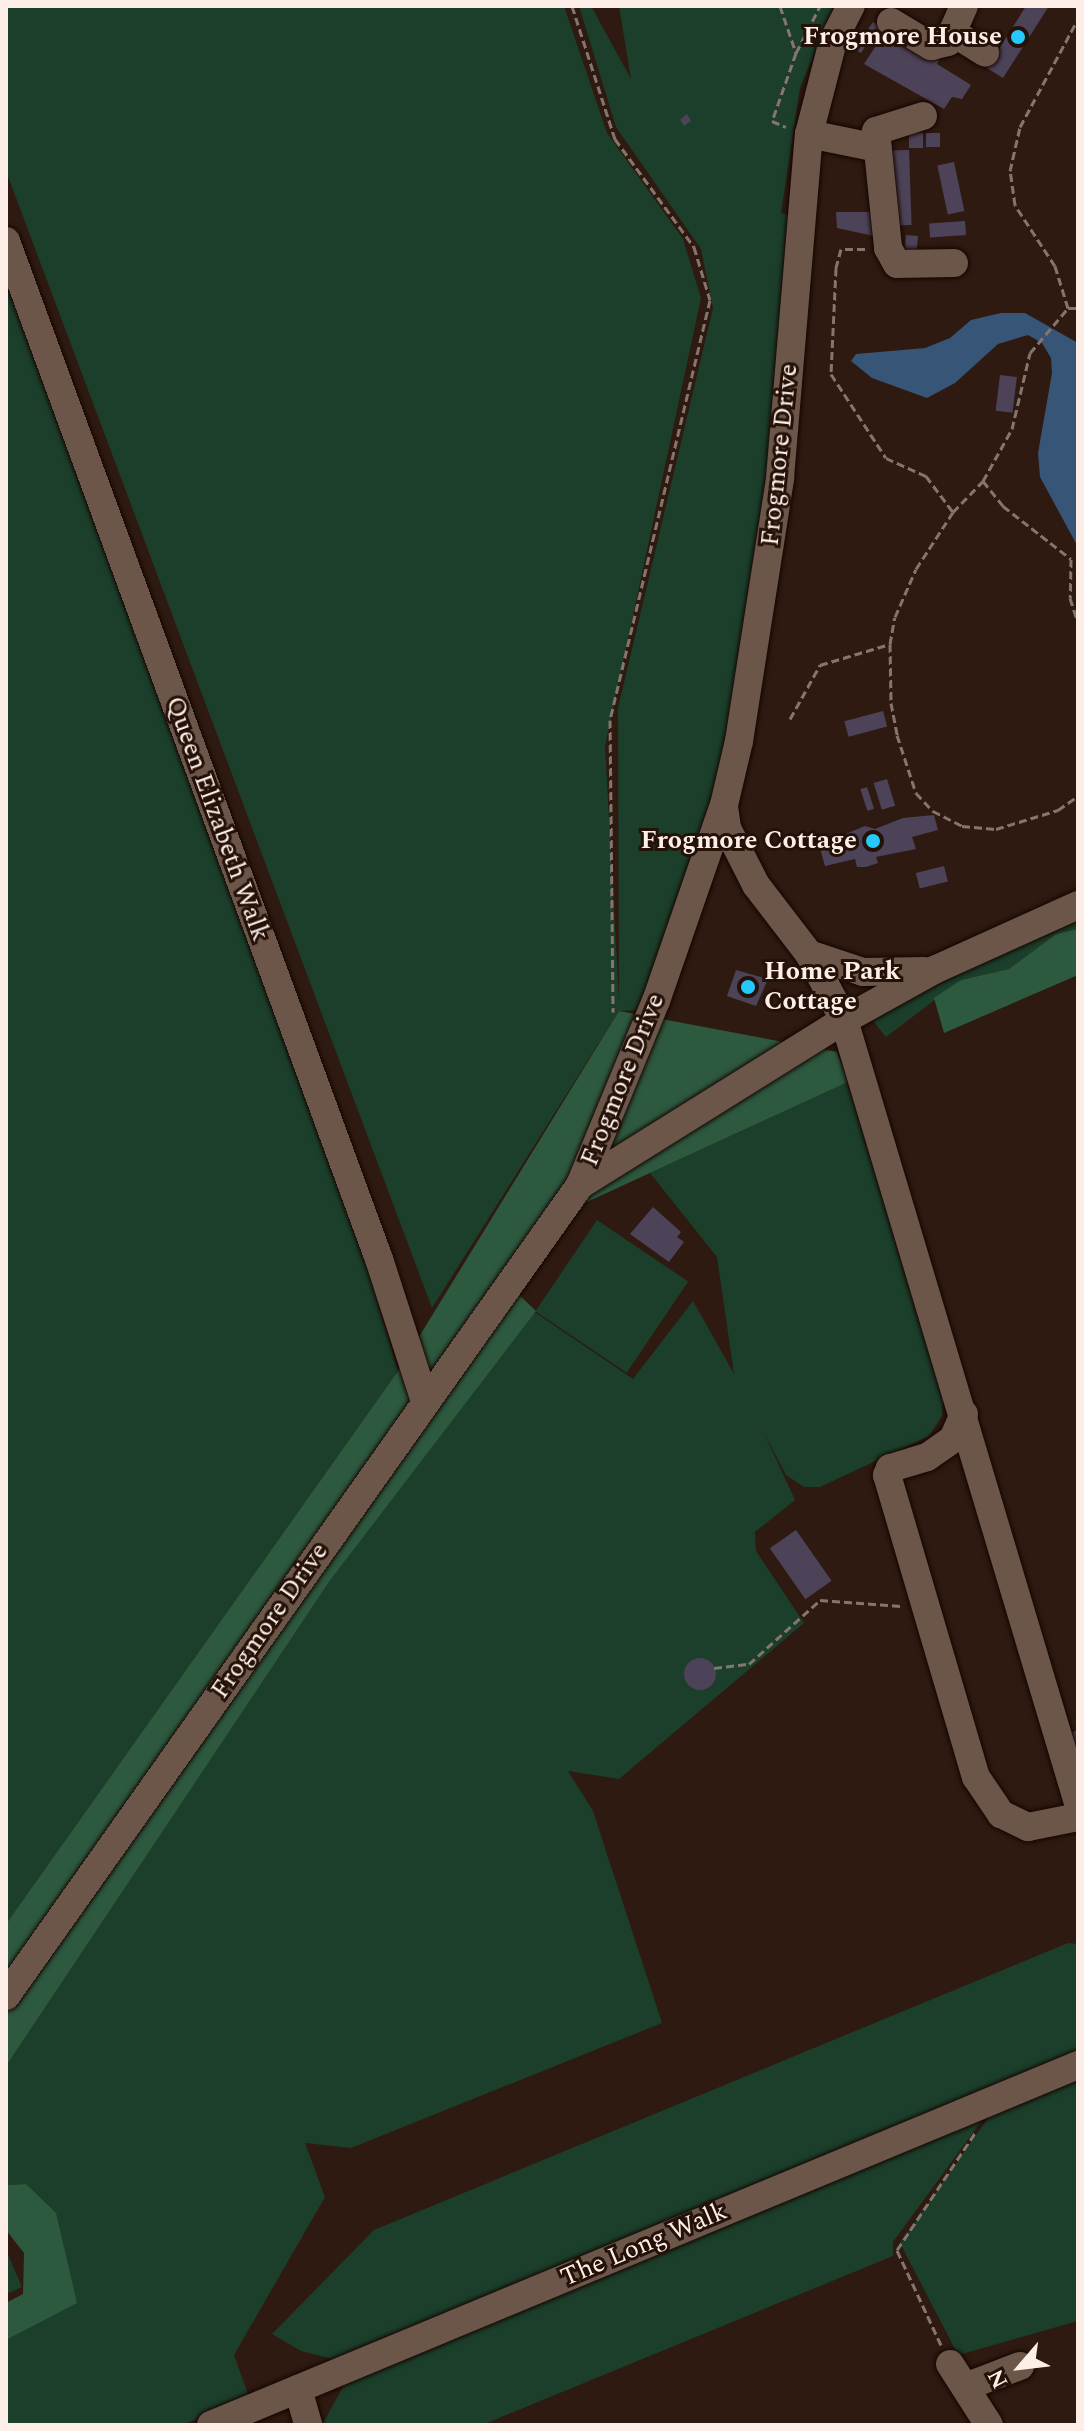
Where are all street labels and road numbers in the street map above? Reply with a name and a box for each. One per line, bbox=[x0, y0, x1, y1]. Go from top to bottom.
street label: Frogmore Drive bbox=[755, 362, 805, 548]
street label: Queen Elizabeth Walk bbox=[158, 692, 276, 946]
street label: Frogmore Drive bbox=[574, 989, 672, 1171]
street label: Frogmore Drive bbox=[205, 1537, 335, 1705]
street label: The Long Walk bbox=[556, 2196, 732, 2294]

